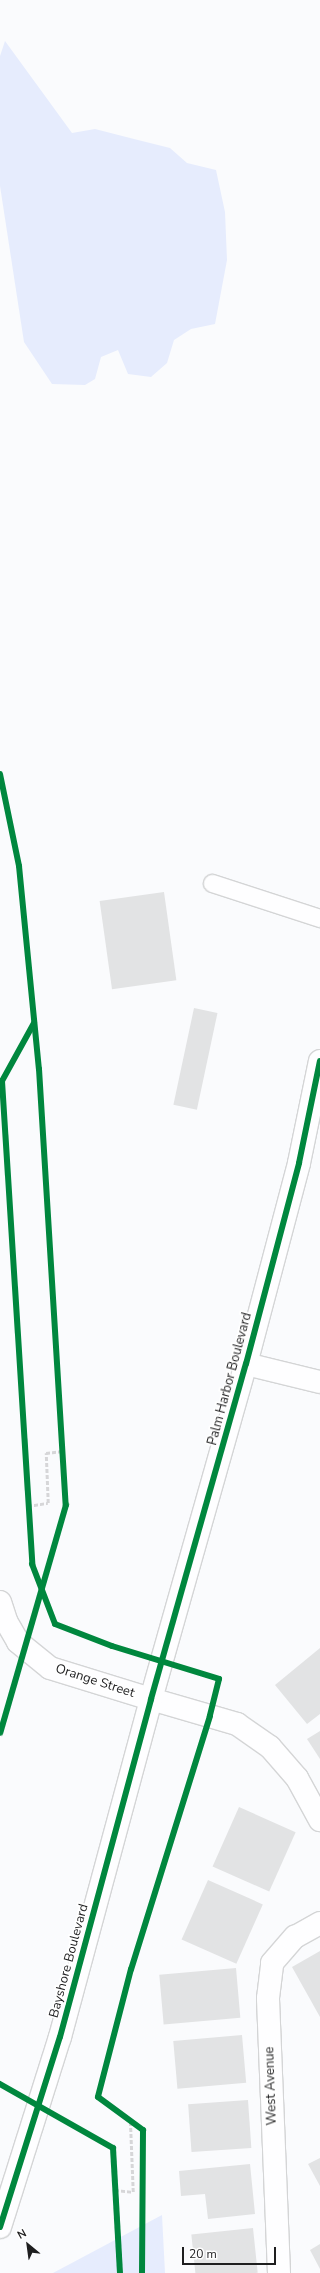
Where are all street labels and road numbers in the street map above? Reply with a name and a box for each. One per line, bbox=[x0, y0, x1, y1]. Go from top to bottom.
street label: Palm Harbor Boulevard bbox=[205, 1311, 255, 1447]
street label: Orange Street bbox=[54, 1661, 136, 1701]
street label: Bayshore Boulevard bbox=[46, 1902, 92, 2020]
street label: West Avenue bbox=[262, 2046, 280, 2126]

